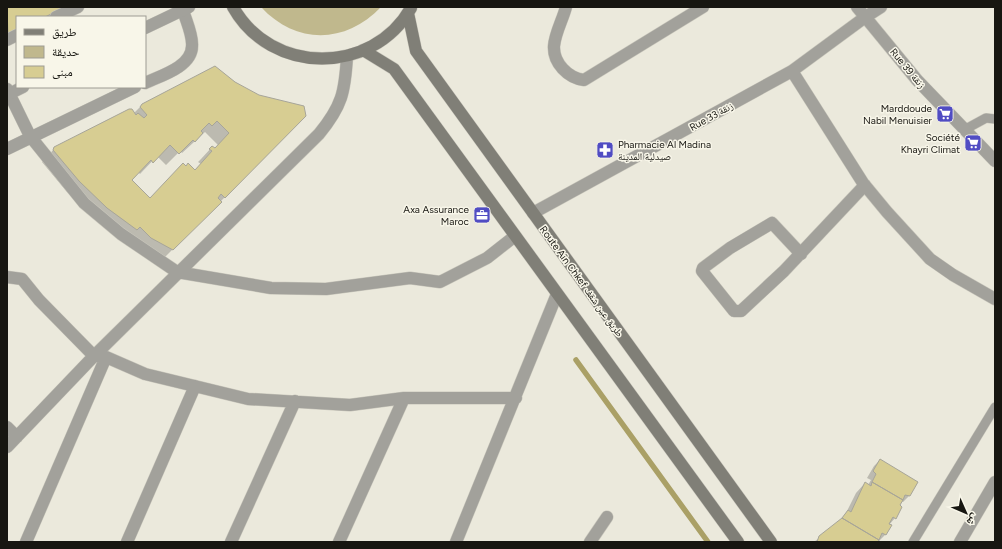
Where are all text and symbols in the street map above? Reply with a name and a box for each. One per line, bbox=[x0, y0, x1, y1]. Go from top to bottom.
legend bbox=[16, 16, 146, 88]
text: طريق bbox=[52, 25, 77, 39]
text: حديقة bbox=[52, 45, 80, 59]
street label: Rue 39 زنقة bbox=[887, 46, 928, 91]
text: مبنى bbox=[52, 65, 73, 79]
street label: Rue 33 زنقة bbox=[687, 99, 736, 134]
place label: Marddoude Nabil Menuisier bbox=[863, 102, 933, 127]
supermarket icon: Marddoude Nabil Menuisier bbox=[935, 104, 955, 124]
place label: Société Khayri Climat bbox=[901, 131, 961, 156]
supermarket icon: Société Khayri Climat bbox=[963, 133, 983, 153]
place label: Pharmacie Al Madina صيدلية المدينة bbox=[618, 138, 711, 163]
pharmacy icon: Pharmacie Al Madina صيدلية المدينة bbox=[595, 140, 615, 160]
place label: Axa Assurance Maroc bbox=[403, 203, 470, 228]
office icon: Axa Assurance Maroc bbox=[472, 205, 492, 225]
street label: Route Aïn Chkef طريق عين شقف bbox=[537, 223, 627, 340]
north arrow bbox=[946, 493, 986, 533]
text: ش bbox=[963, 510, 981, 529]

